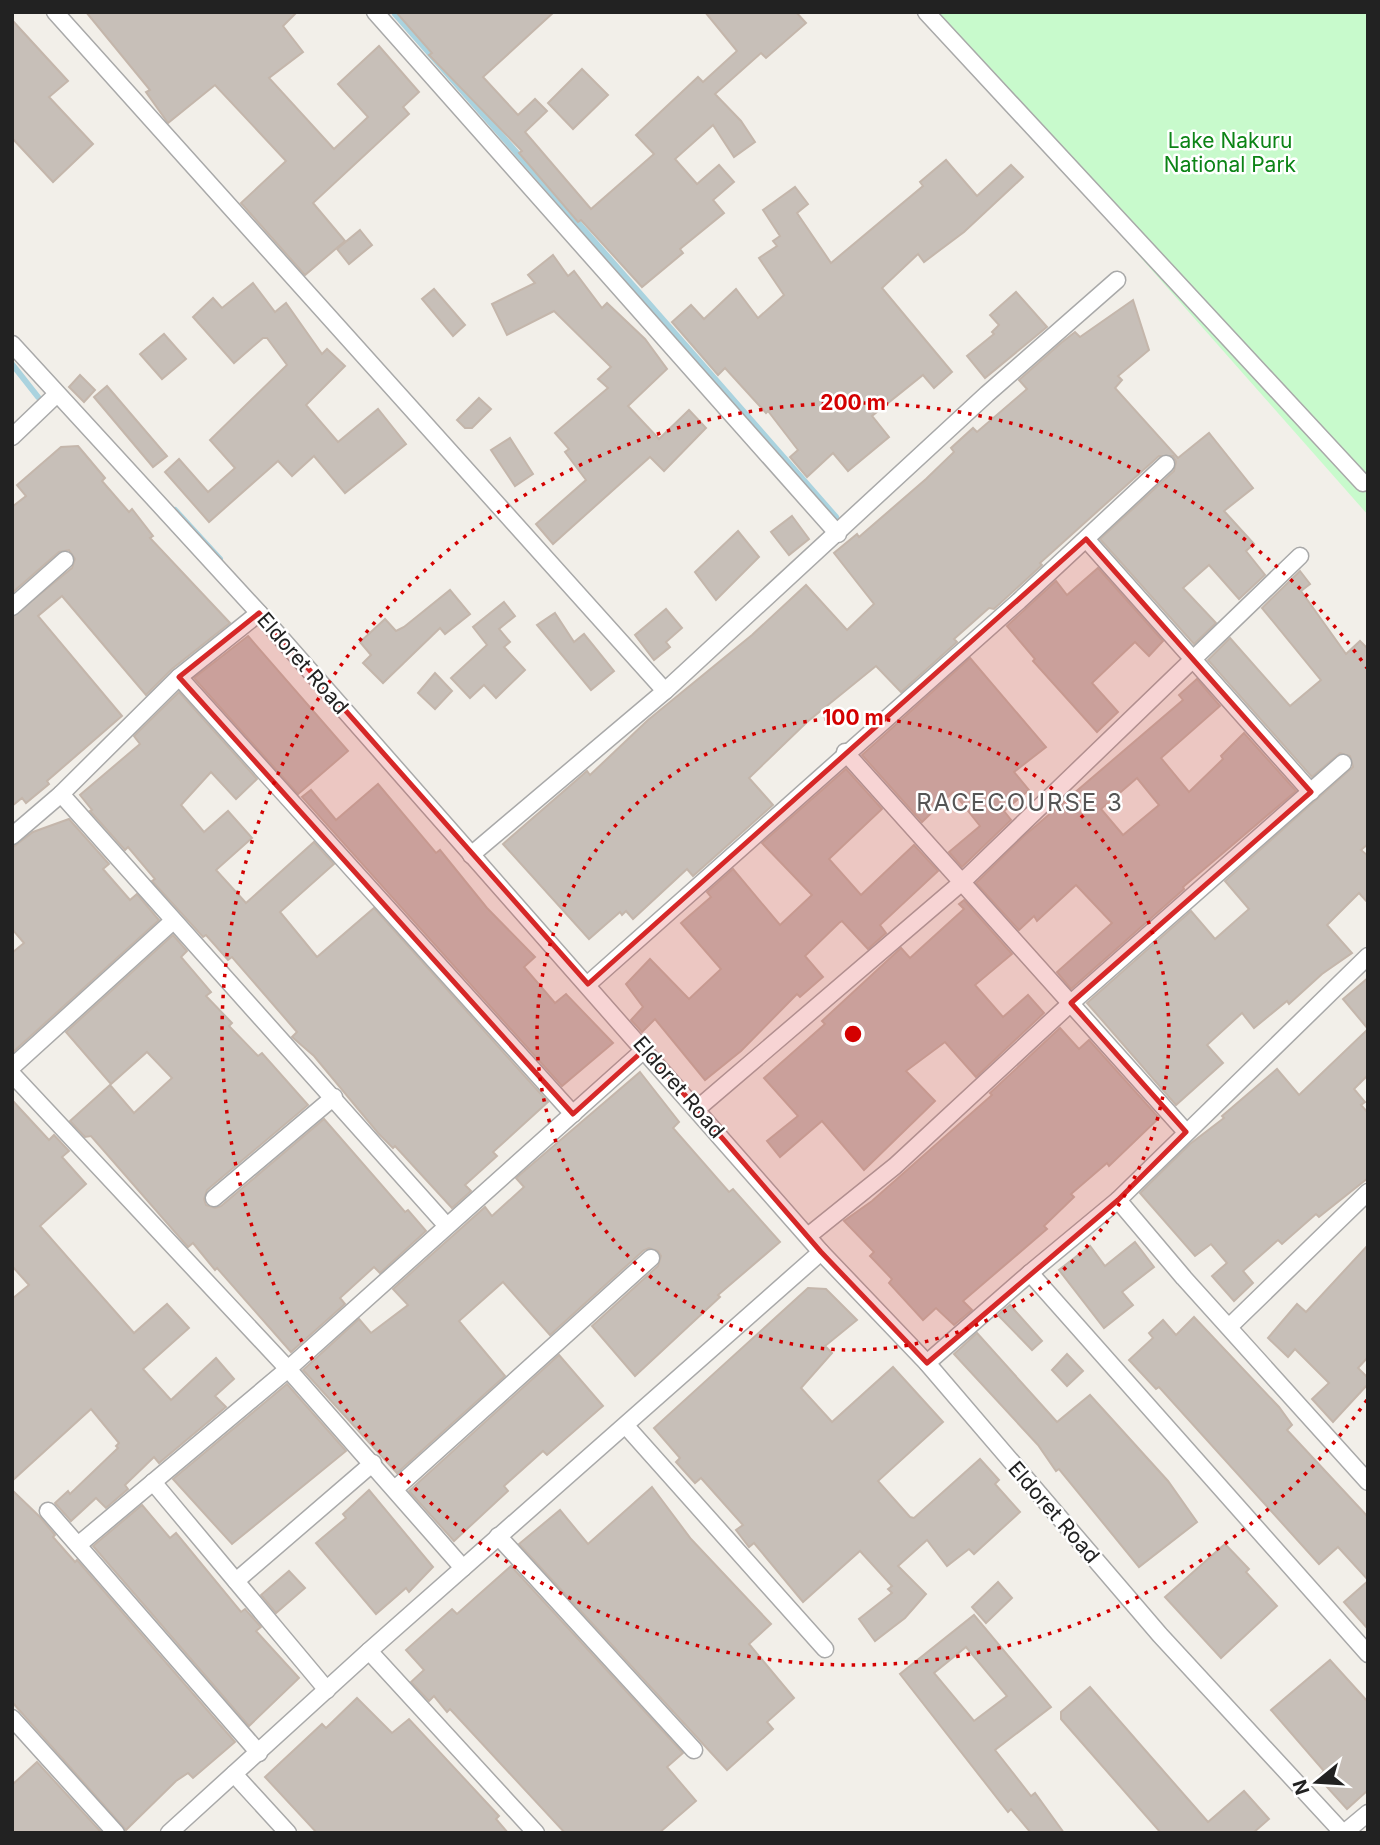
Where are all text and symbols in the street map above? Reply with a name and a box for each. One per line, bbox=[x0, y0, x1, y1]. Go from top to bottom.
park label: Lake Nakuru National Park bbox=[1164, 128, 1297, 177]
text: 200 m bbox=[820, 390, 886, 415]
street label: Eldoret Road bbox=[252, 607, 354, 719]
text: 100 m bbox=[822, 705, 884, 730]
district label: RACECOURSE 3 bbox=[916, 788, 1124, 817]
centre of rings bbox=[841, 1022, 865, 1046]
street label: Eldoret Road bbox=[628, 1031, 730, 1143]
street label: Eldoret Road bbox=[1003, 1456, 1105, 1568]
north arrow bbox=[1282, 1747, 1352, 1817]
text: N bbox=[1288, 1777, 1314, 1798]

